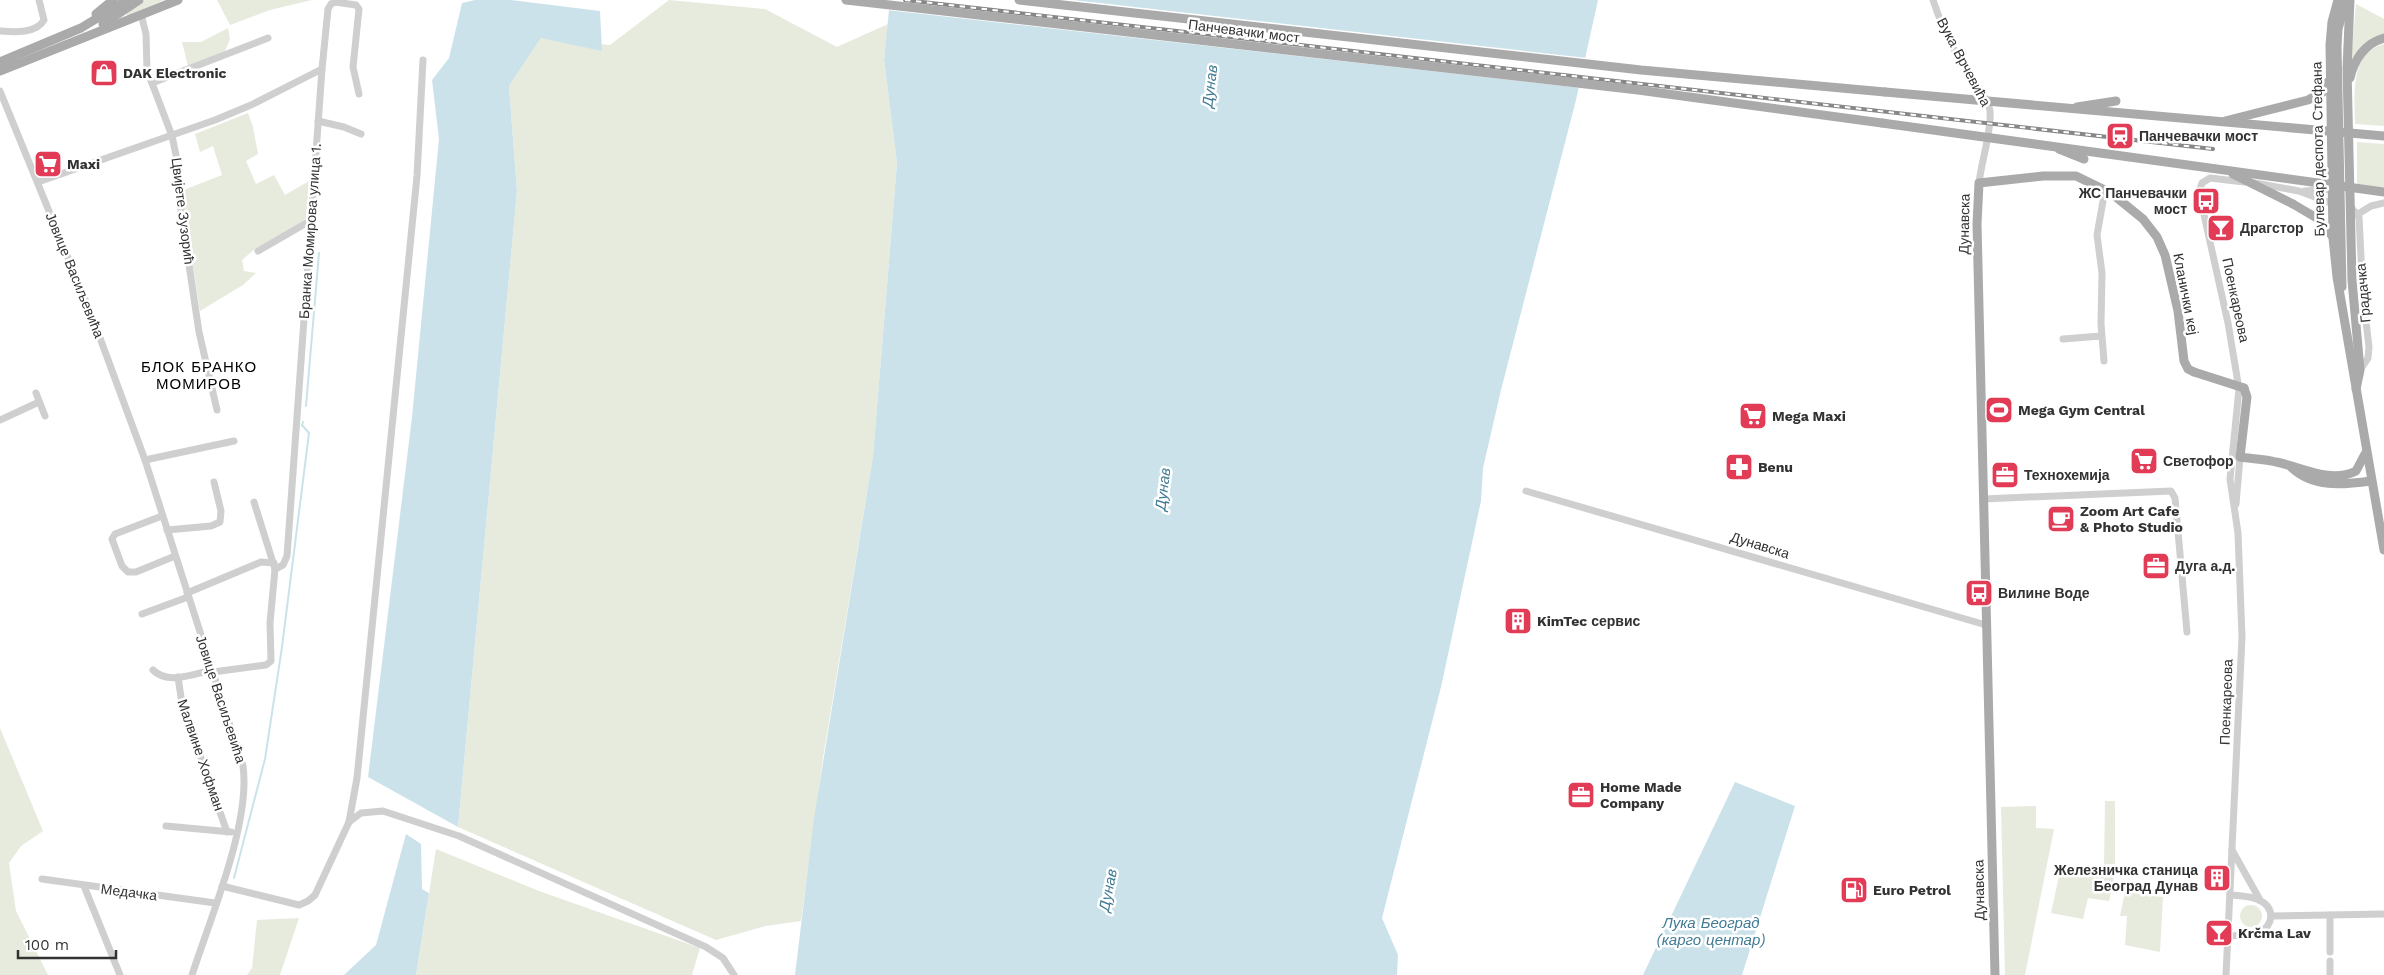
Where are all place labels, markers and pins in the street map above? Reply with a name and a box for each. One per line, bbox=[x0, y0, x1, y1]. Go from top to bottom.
shop icon: DAK Electronic bbox=[89, 58, 119, 88]
place label: DAK Electronic bbox=[123, 65, 226, 81]
station icon: Панчевачки мост bbox=[2105, 121, 2135, 151]
place label: Панчевачки мост bbox=[2139, 128, 2258, 144]
supermarket icon: Maxi bbox=[33, 149, 63, 179]
place label: Maxi bbox=[67, 156, 100, 172]
place label: ЖС Панчевачки мост bbox=[2078, 185, 2187, 217]
bus stop icon: ЖС Панчевачки мост bbox=[2191, 186, 2221, 216]
bar icon: Драгстор bbox=[2206, 213, 2236, 243]
place label: Драгстор bbox=[2240, 220, 2304, 236]
sports icon: Mega Gym Central bbox=[1984, 395, 2014, 425]
supermarket icon: Mega Maxi bbox=[1738, 401, 1768, 431]
place label: Mega Gym Central bbox=[2018, 402, 2145, 418]
place label: Mega Maxi bbox=[1772, 408, 1846, 424]
supermarket icon: Светофор bbox=[2129, 446, 2159, 476]
pharmacy icon: Benu bbox=[1724, 452, 1754, 482]
place label: Светофор bbox=[2163, 453, 2234, 469]
place label: Benu bbox=[1758, 459, 1793, 475]
office icon: Технохемија bbox=[1990, 460, 2020, 490]
place label: Технохемија bbox=[2024, 467, 2110, 483]
place label: Zoom Art Cafe & Photo Studio bbox=[2080, 503, 2183, 535]
cafe icon: Zoom Art Cafe & Photo Studio bbox=[2046, 504, 2076, 534]
office icon: Дуга а.д. bbox=[2141, 551, 2171, 581]
place label: Дуга а.д. bbox=[2175, 558, 2235, 574]
bus stop icon: Вилине Воде bbox=[1964, 578, 1994, 608]
place label: Вилине Воде bbox=[1998, 585, 2090, 601]
building icon: KimTec сервис bbox=[1503, 606, 1533, 636]
place label: KimTec сервис bbox=[1537, 613, 1641, 629]
place label: Home Made Company bbox=[1600, 779, 1682, 811]
office icon: Home Made Company bbox=[1566, 780, 1596, 810]
place label: Железничка станица Београд Дунав bbox=[2053, 862, 2198, 894]
building icon: Железничка станица Београд Дунав bbox=[2202, 863, 2232, 893]
fuel station icon: Euro Petrol bbox=[1839, 875, 1869, 905]
place label: Euro Petrol bbox=[1873, 882, 1951, 898]
bar icon: Krčma Lav bbox=[2204, 918, 2234, 948]
place label: Krčma Lav bbox=[2238, 925, 2311, 941]

